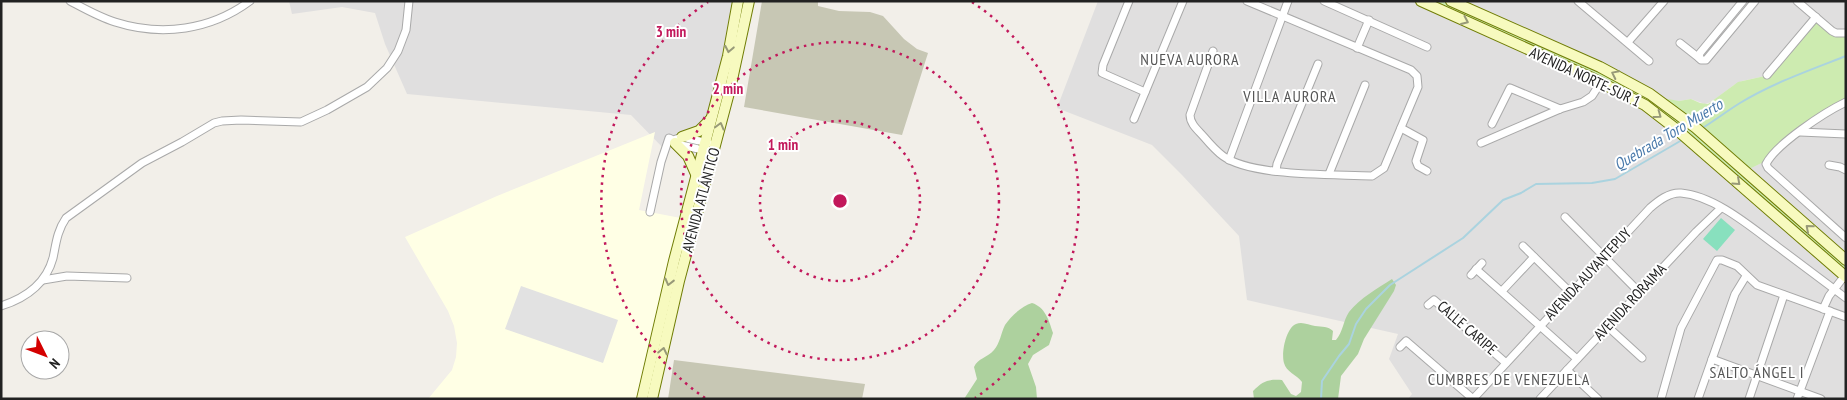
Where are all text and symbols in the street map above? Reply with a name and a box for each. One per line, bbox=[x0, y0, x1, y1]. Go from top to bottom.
one-way arrow bbox=[1460, 15, 1469, 26]
text: 3 min bbox=[656, 22, 686, 41]
street label: AVENIDA NORTE-SUR 1 bbox=[1527, 42, 1644, 111]
one-way arrow bbox=[724, 45, 735, 54]
district label: NUEVA AURORA bbox=[1140, 49, 1240, 69]
one-way arrow bbox=[1611, 70, 1620, 81]
text: 2 min bbox=[713, 79, 743, 98]
district label: VILLA AURORA bbox=[1242, 86, 1337, 106]
water label: Quebrada Toro Muerto bbox=[1610, 93, 1727, 174]
one-way arrow bbox=[1652, 109, 1662, 118]
one-way arrow bbox=[714, 122, 725, 130]
text: 1 min bbox=[768, 135, 798, 154]
street label: AVENIDA ATLÁNTICO bbox=[677, 145, 724, 254]
one-way arrow bbox=[1731, 176, 1740, 185]
centre of rings bbox=[831, 192, 849, 210]
street label: AVENIDA AUYANTEPUY bbox=[1540, 224, 1635, 324]
one-way arrow bbox=[1806, 225, 1815, 234]
street label: AVENIDA RORAIMA bbox=[1589, 259, 1671, 344]
one-way arrow bbox=[664, 277, 675, 286]
street label: CALLE CARIPE bbox=[1433, 296, 1501, 359]
north arrow bbox=[20, 330, 70, 380]
one-way arrow bbox=[657, 347, 668, 356]
text: N bbox=[45, 355, 64, 373]
district label: SALTO ÁNGEL I bbox=[1710, 362, 1804, 382]
district label: CUMBRES DE VENEZUELA bbox=[1428, 369, 1590, 389]

